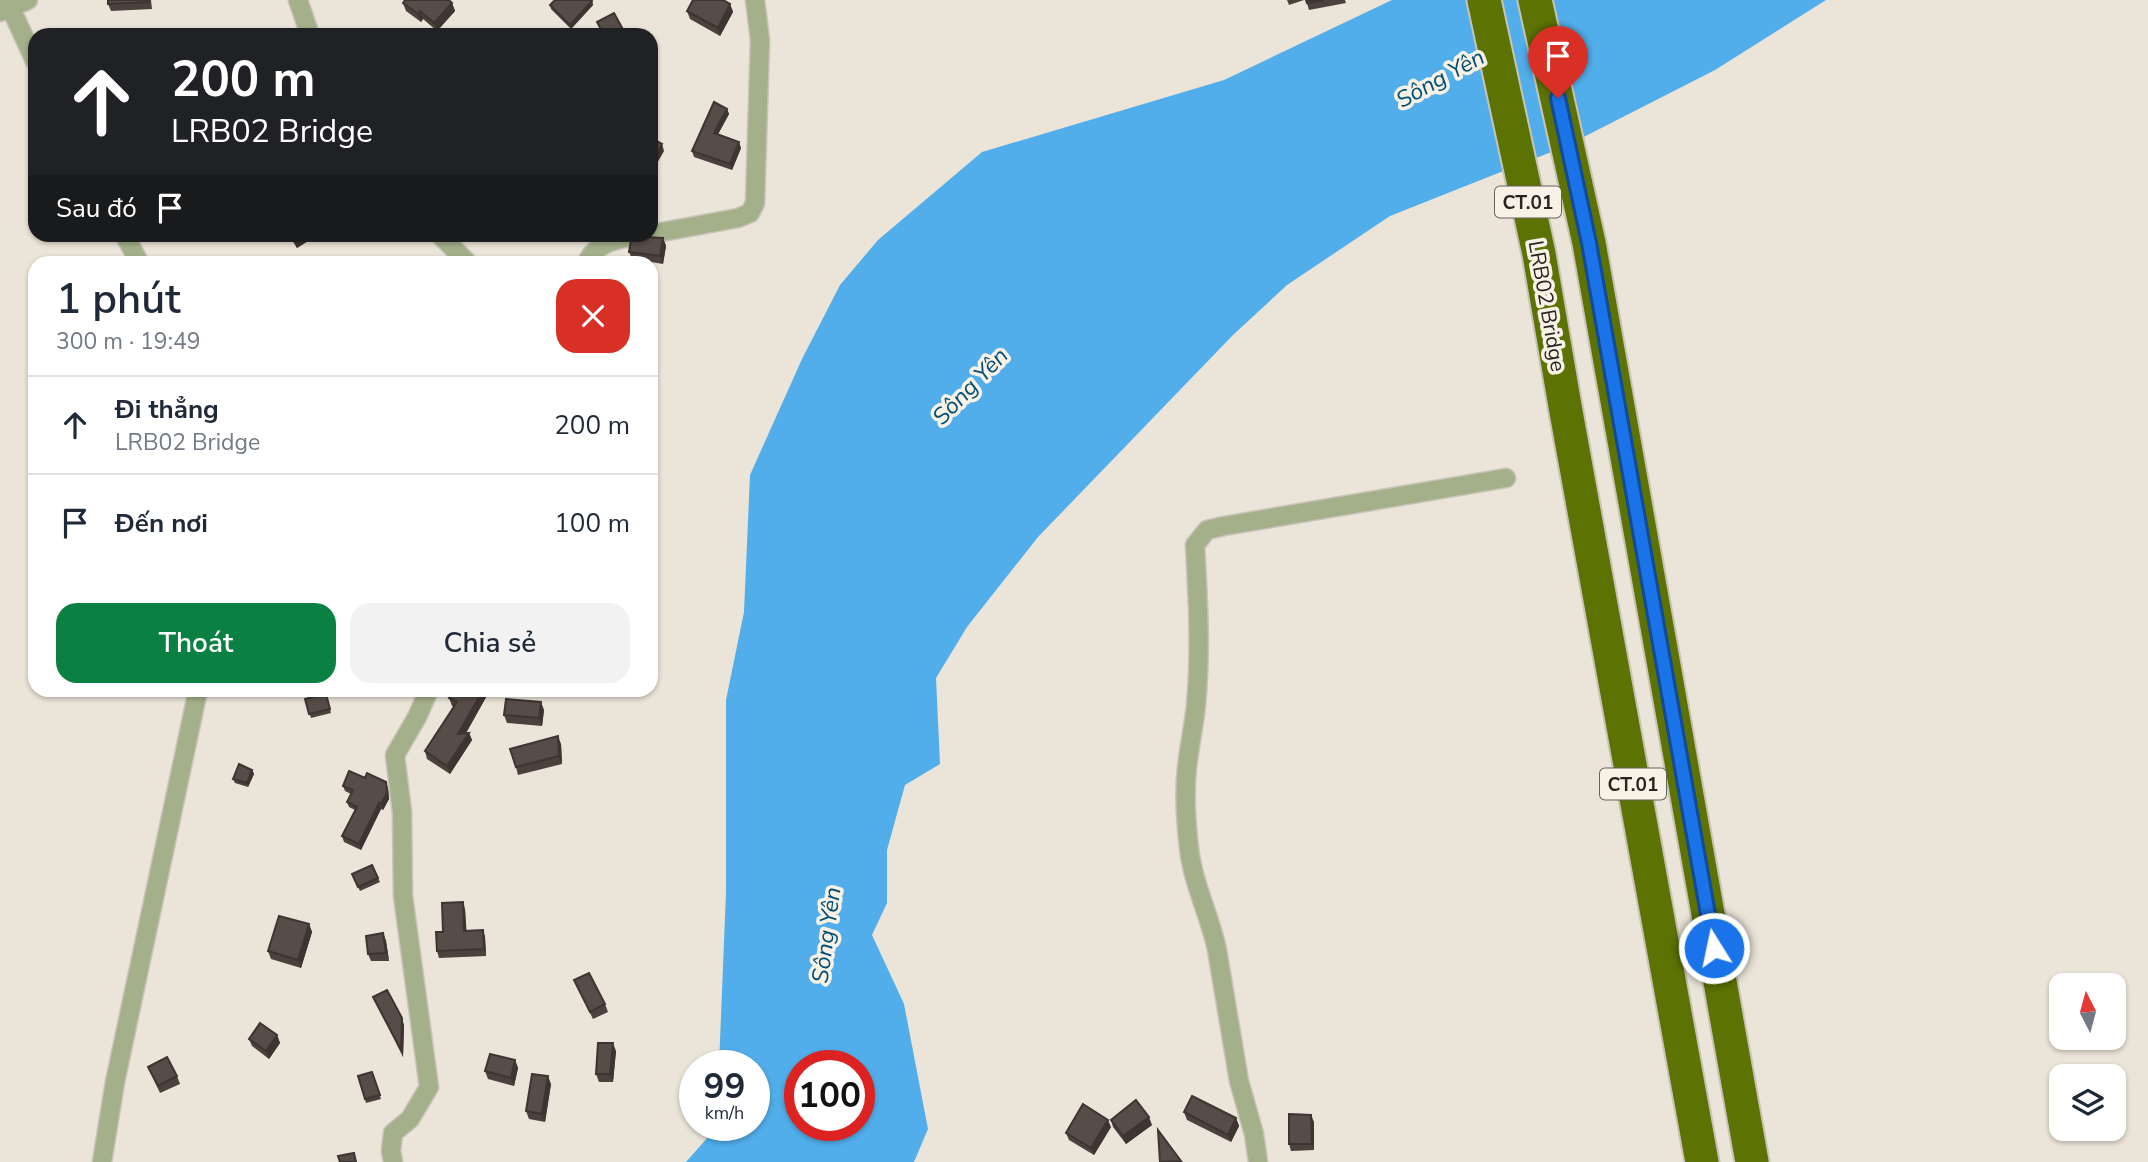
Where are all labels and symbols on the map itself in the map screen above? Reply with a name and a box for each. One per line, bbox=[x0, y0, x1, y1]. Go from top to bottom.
pin bbox=[1528, 26, 1588, 98]
water label: Sông Yên bbox=[1390, 41, 1490, 115]
road number: CT.01 bbox=[1495, 186, 1561, 218]
street label: LRB02 Bridge bbox=[1522, 238, 1572, 374]
water label: Sông Yên bbox=[926, 341, 1015, 432]
road number: CT.01 bbox=[1600, 768, 1666, 800]
water label: Sông Yên bbox=[804, 885, 849, 985]
position arrow bbox=[1677, 911, 1751, 985]
north arrow bbox=[2049, 973, 2126, 1050]
speed limit sign: 100 bbox=[784, 1050, 875, 1141]

